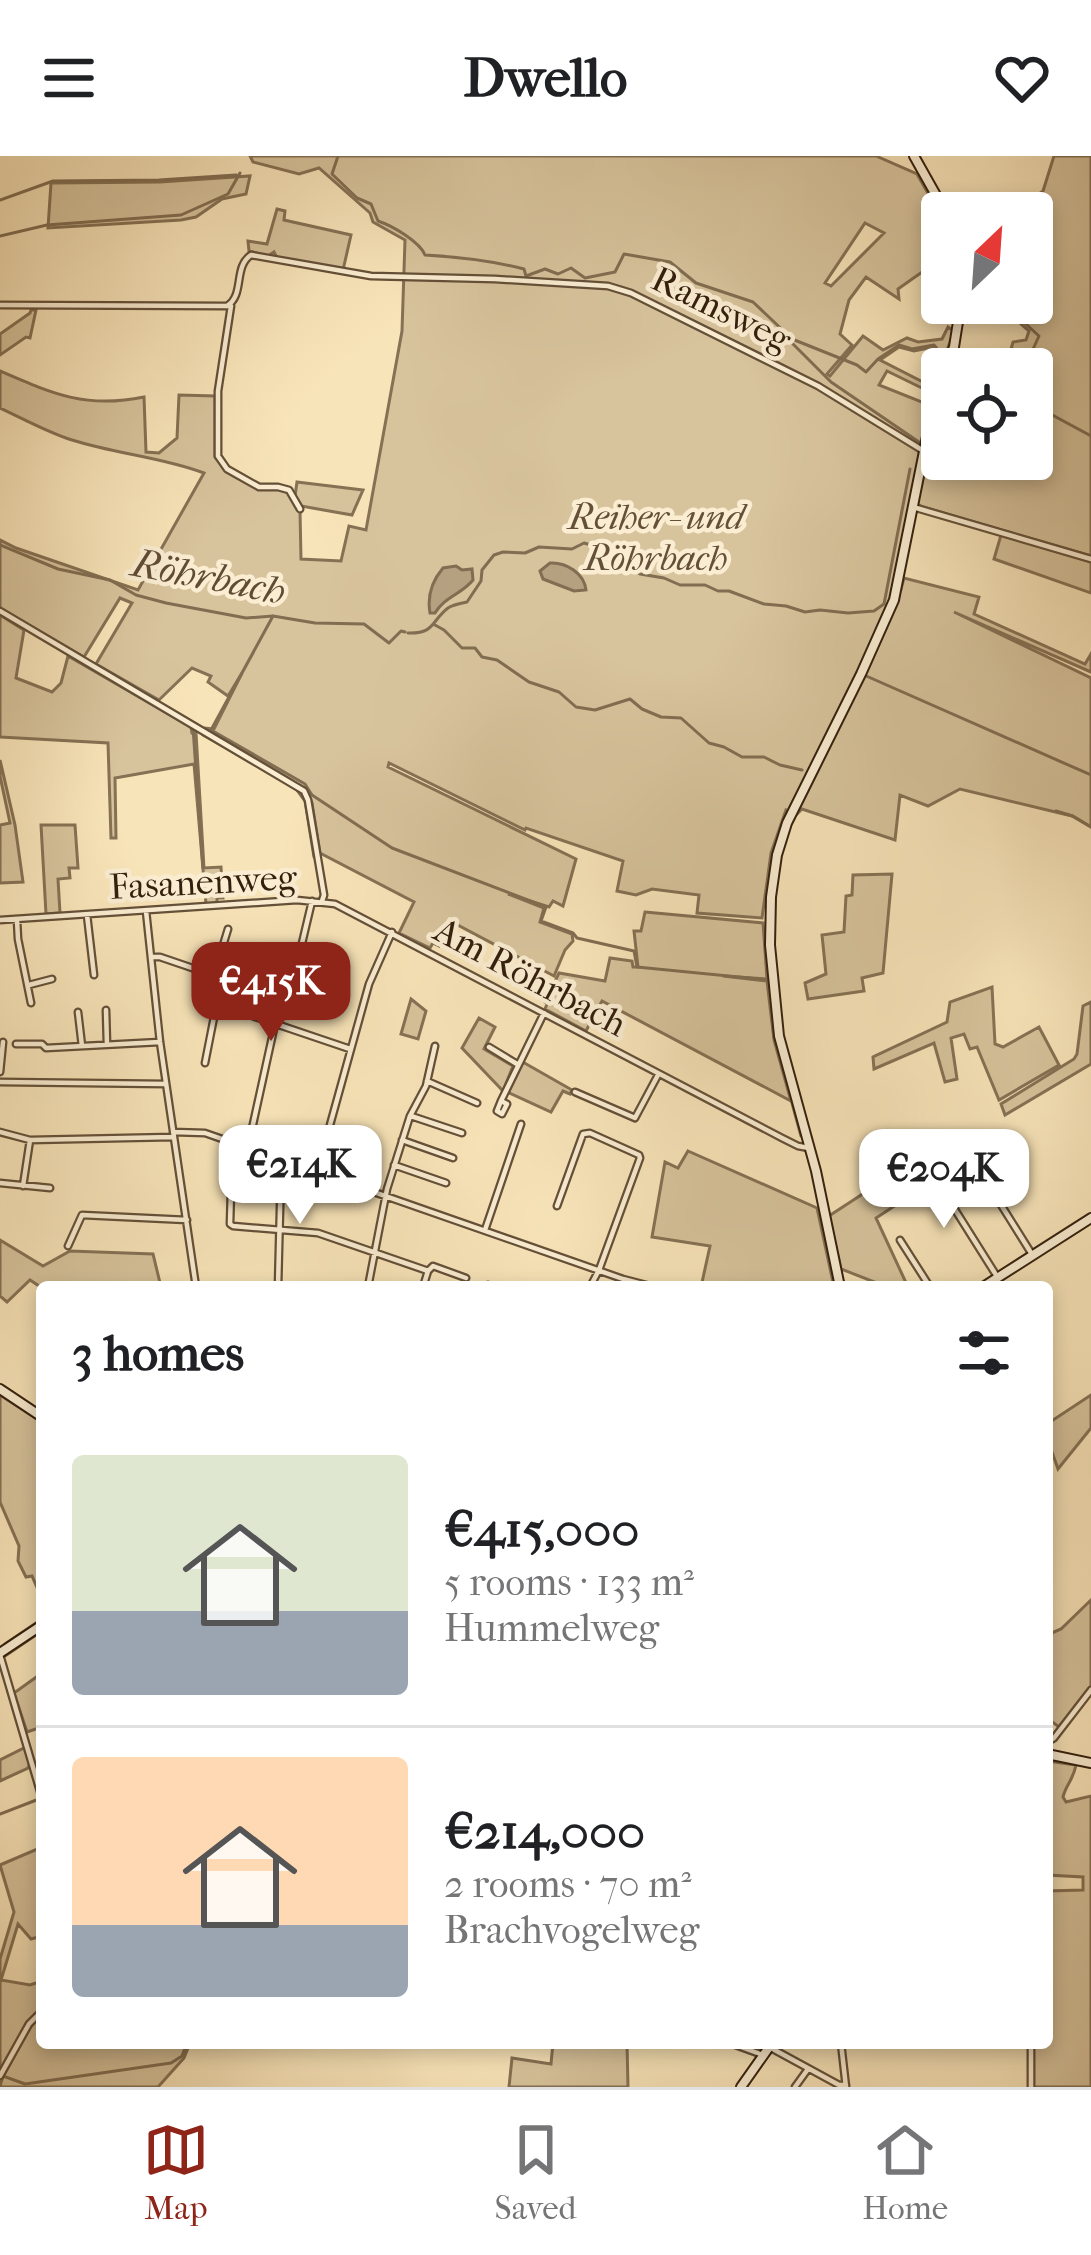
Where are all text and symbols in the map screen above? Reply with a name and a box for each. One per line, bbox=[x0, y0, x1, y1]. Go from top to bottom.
icon: menu bbox=[36, 45, 102, 111]
icon: heart bbox=[989, 45, 1055, 111]
text: Dwello bbox=[464, 47, 627, 110]
north arrow bbox=[921, 192, 1053, 324]
map controls bbox=[921, 192, 1053, 480]
street label: Ramsweg bbox=[645, 257, 799, 361]
button: locate bbox=[921, 348, 1053, 480]
park label: Reiher- und Röhrbach bbox=[566, 496, 749, 579]
water label: Röhrbach bbox=[125, 539, 289, 614]
street label: Fasanenweg bbox=[108, 856, 299, 908]
street label: Am Röhrbach bbox=[426, 908, 634, 1045]
pin: €415K bbox=[187, 942, 355, 1044]
text: €415K bbox=[218, 958, 324, 1004]
pin: €214K bbox=[216, 1125, 384, 1227]
pin: €204K bbox=[860, 1129, 1028, 1231]
text: €214K bbox=[246, 1141, 354, 1187]
text: €204K bbox=[886, 1145, 1002, 1191]
icon: filters bbox=[951, 1320, 1017, 1386]
text: 3 homes bbox=[72, 1323, 244, 1383]
text: €415,000 bbox=[444, 1499, 639, 1559]
icon: home bbox=[168, 1503, 312, 1647]
text: 5 rooms · 133 m² bbox=[444, 1559, 694, 1605]
text: Hummelweg bbox=[444, 1605, 659, 1651]
text: €214,000 bbox=[444, 1801, 645, 1861]
icon: home bbox=[168, 1805, 312, 1949]
text: 2 rooms · 70 m² bbox=[444, 1861, 692, 1907]
text: Brachvogelweg bbox=[444, 1907, 699, 1953]
tab: Map bbox=[143, 2117, 209, 2228]
tab: Saved bbox=[495, 2117, 576, 2228]
tab: Home bbox=[862, 2117, 948, 2228]

